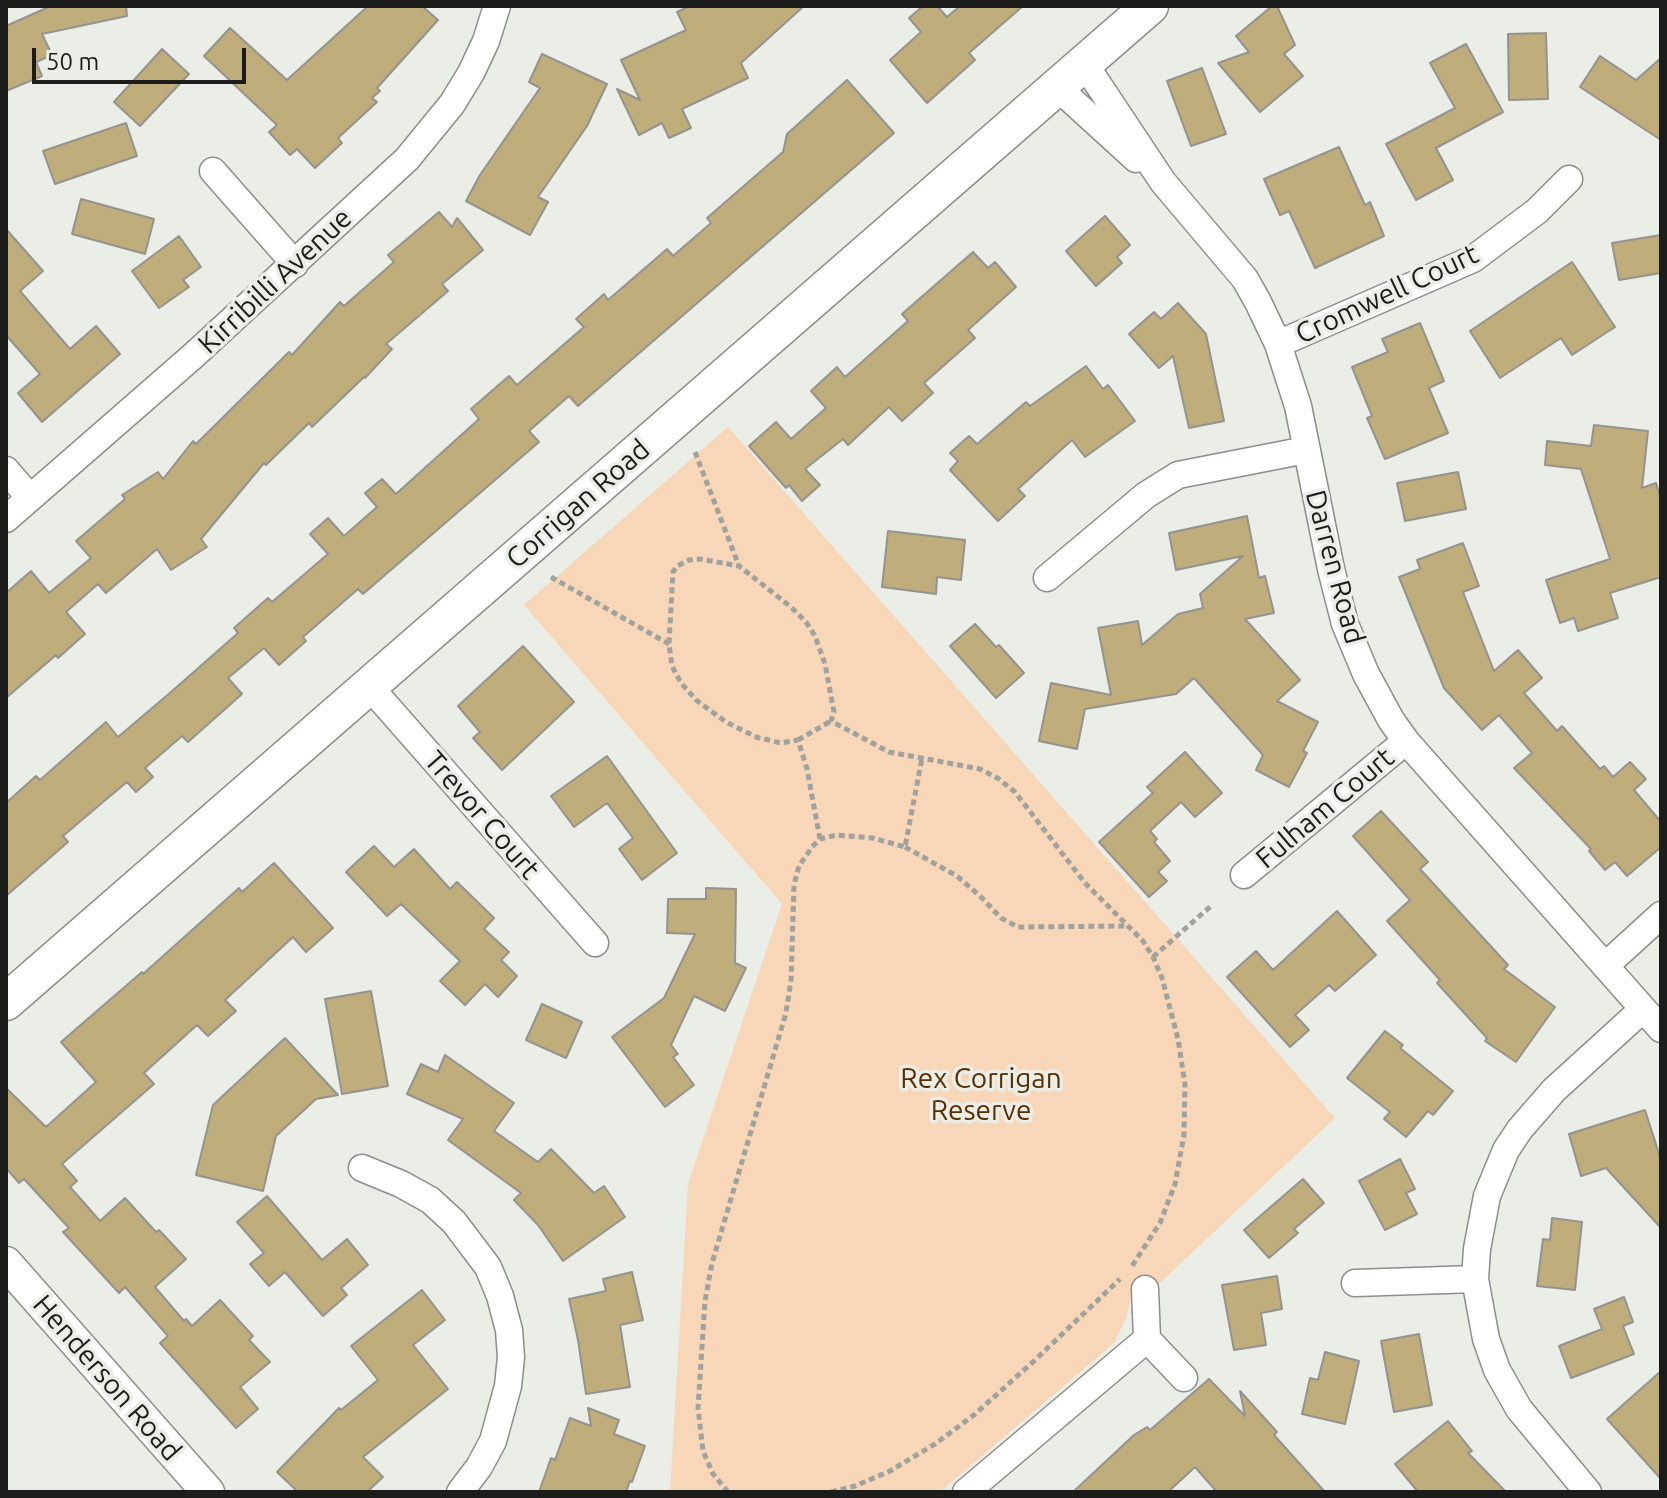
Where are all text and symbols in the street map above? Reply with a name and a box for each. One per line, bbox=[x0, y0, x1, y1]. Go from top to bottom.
scale bar bbox=[36, 32, 250, 82]
text: 50 m bbox=[46, 48, 99, 75]
street label: Kirribilli Avenue bbox=[191, 201, 359, 361]
street label: Cromwell Court bbox=[1290, 237, 1484, 351]
street label: Corrigan Road bbox=[499, 433, 657, 575]
street label: Darren Road bbox=[1298, 486, 1372, 648]
street label: Fulham Court bbox=[1249, 741, 1401, 875]
street label: Trevor Court bbox=[417, 744, 547, 886]
park label: Rex Corrigan Reserve bbox=[900, 1062, 1062, 1128]
street label: Henderson Road bbox=[26, 1288, 188, 1468]

